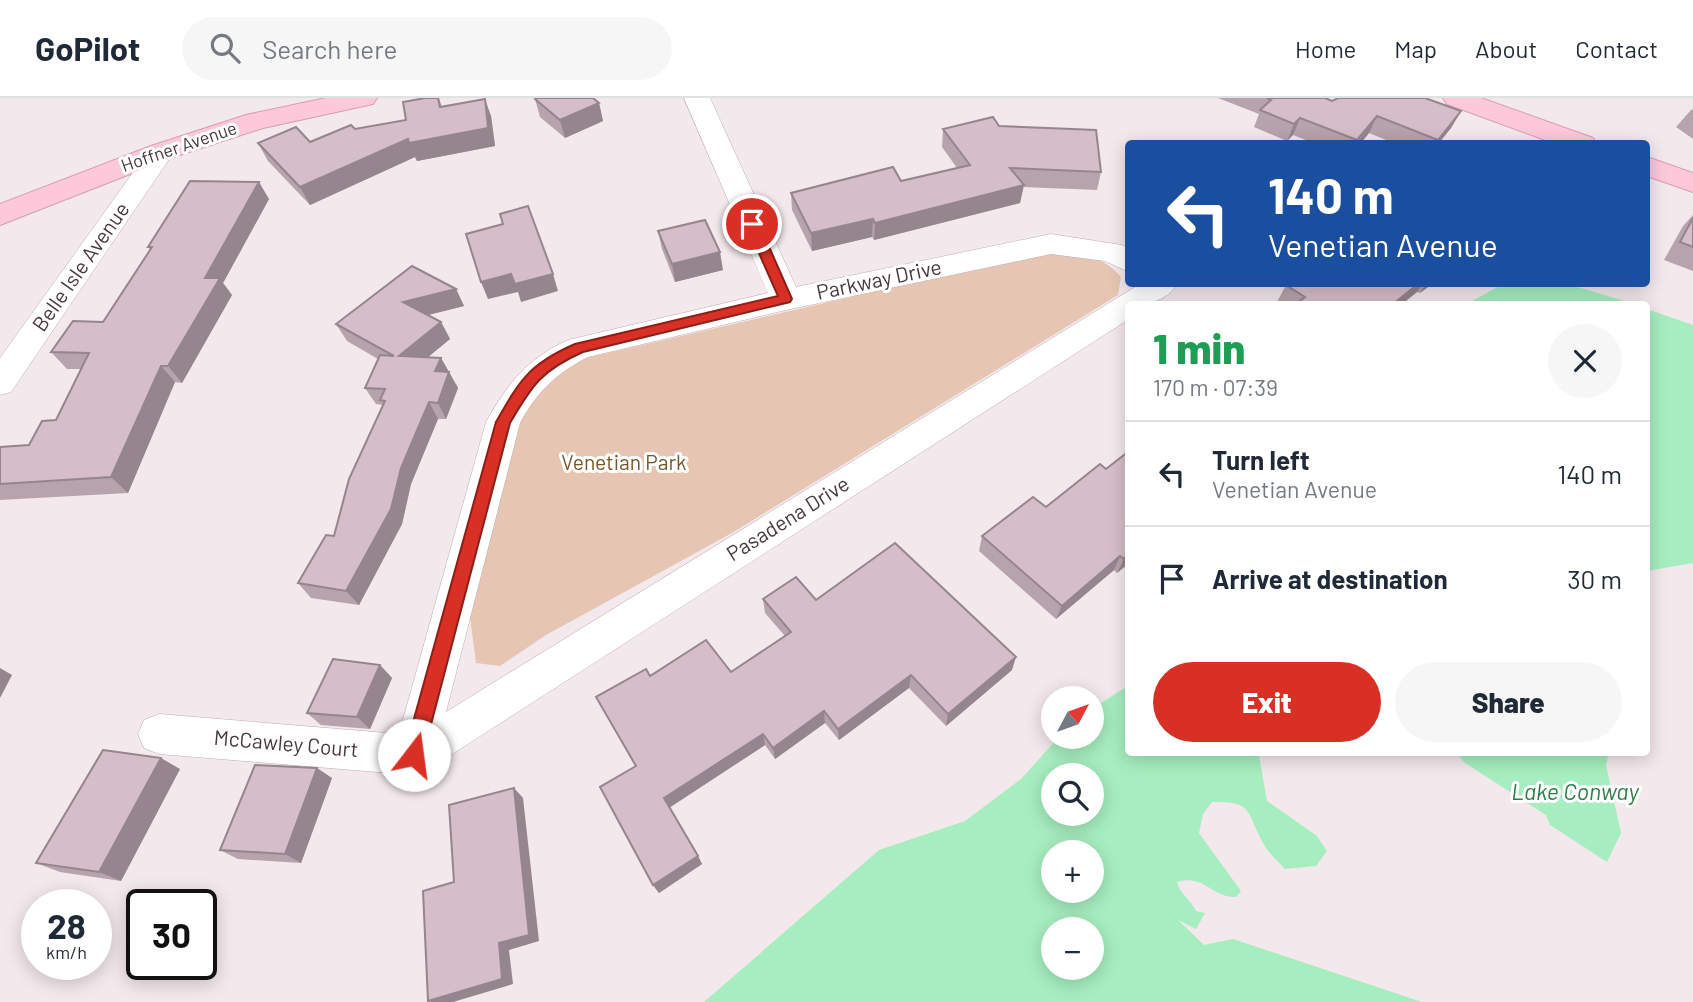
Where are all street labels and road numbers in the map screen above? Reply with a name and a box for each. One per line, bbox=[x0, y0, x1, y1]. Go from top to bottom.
street label: Hoffner Avenue bbox=[118, 116, 239, 176]
street label: Belle Isle Avenue bbox=[26, 197, 134, 336]
street label: Parkway Drive bbox=[814, 253, 944, 304]
street label: Pasadena Drive bbox=[721, 470, 853, 565]
street label: McCawley Court bbox=[213, 724, 359, 761]

